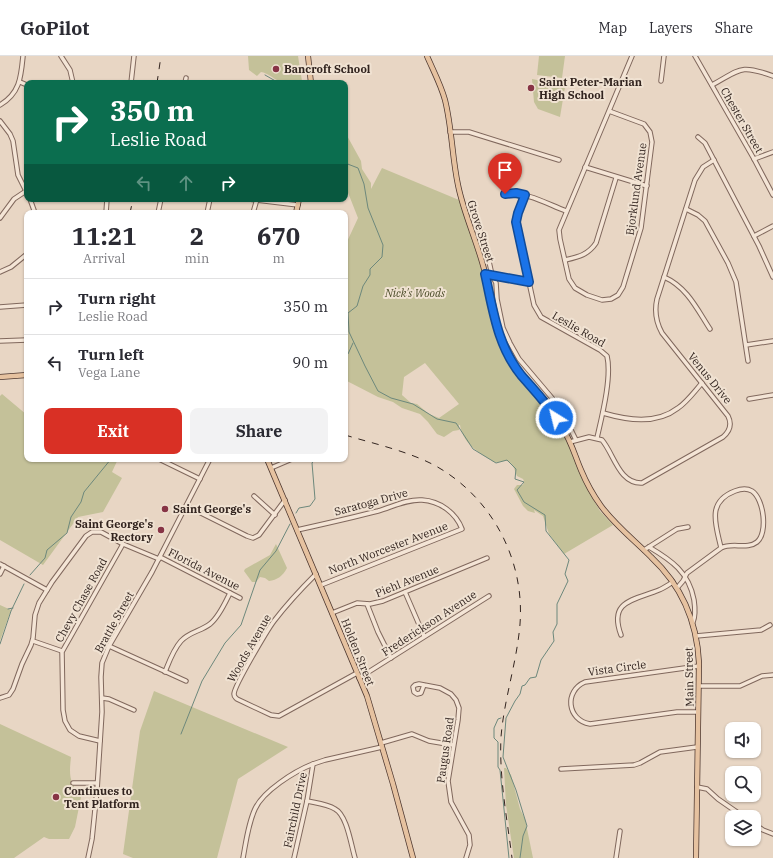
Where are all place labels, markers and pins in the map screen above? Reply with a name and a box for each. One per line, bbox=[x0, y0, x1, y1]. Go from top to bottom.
place label: Bancroft School bbox=[284, 62, 371, 76]
marker: Bancroft School bbox=[271, 64, 281, 74]
place label: Saint Peter-Marian High School bbox=[539, 75, 642, 102]
marker: Saint Peter-Marian High School bbox=[526, 83, 536, 93]
pin bbox=[488, 153, 522, 194]
place label: Saint George's bbox=[173, 502, 251, 516]
marker: Saint George's bbox=[160, 504, 170, 514]
place label: Saint George's Rectory bbox=[75, 517, 154, 544]
marker: Saint George's Rectory bbox=[156, 525, 166, 535]
place label: Continues to Tent Platform bbox=[64, 784, 140, 811]
marker: Continues to Tent Platform bbox=[51, 792, 61, 802]

